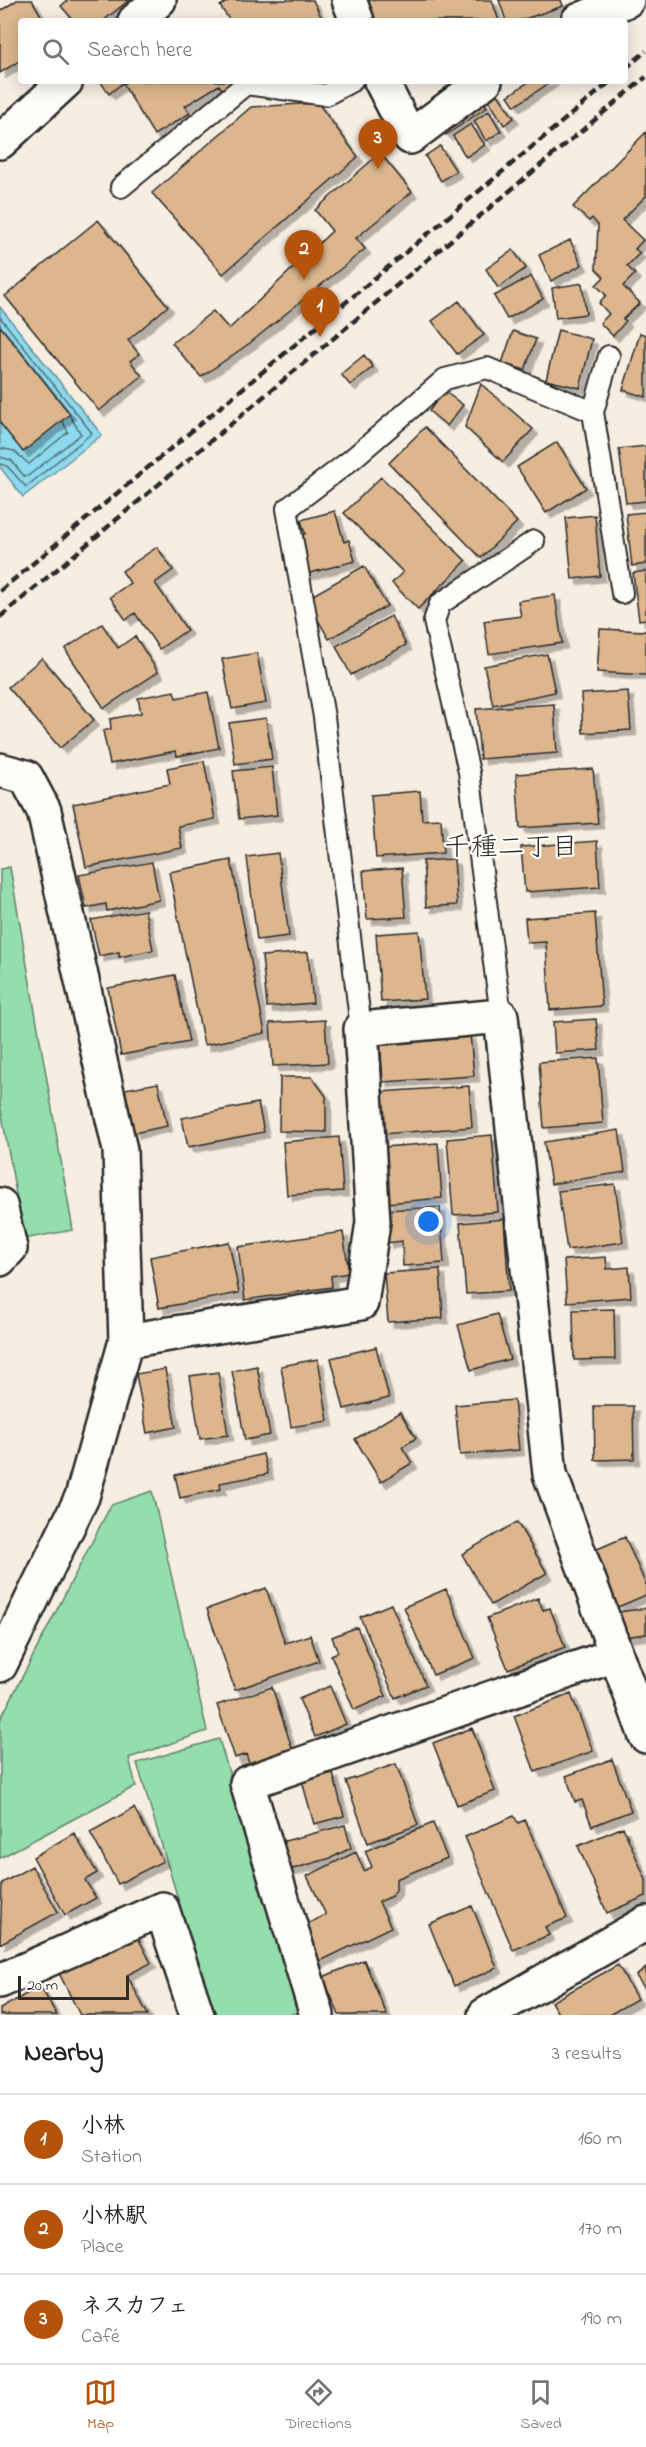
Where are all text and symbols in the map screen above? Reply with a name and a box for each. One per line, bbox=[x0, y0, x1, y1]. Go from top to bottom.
search box bbox=[18, 18, 628, 84]
icon: search bbox=[39, 35, 72, 68]
text: Search here bbox=[87, 35, 192, 67]
pin: 3 bbox=[358, 120, 398, 169]
pin: 2 bbox=[284, 230, 324, 280]
pin: 1 bbox=[300, 288, 340, 337]
district label: 千種二丁目 bbox=[444, 829, 579, 868]
your location bbox=[414, 1207, 443, 1236]
scale bar bbox=[18, 1973, 129, 2000]
text: 20 m bbox=[27, 1974, 58, 1998]
text: Nearby bbox=[24, 2035, 103, 2073]
text: 3 results bbox=[552, 2040, 622, 2069]
text: 小林 bbox=[81, 2111, 125, 2143]
text: 1 bbox=[40, 2125, 47, 2154]
text: 160 m bbox=[578, 2125, 622, 2154]
text: Station bbox=[81, 2143, 142, 2172]
text: 小林駅 bbox=[81, 2201, 147, 2233]
text: 2 bbox=[39, 2215, 48, 2244]
text: 170 m bbox=[578, 2215, 622, 2244]
text: Place bbox=[81, 2233, 123, 2262]
text: ネスカフェ bbox=[81, 2291, 189, 2323]
text: 3 bbox=[39, 2305, 48, 2334]
text: 190 m bbox=[580, 2305, 622, 2334]
text: Café bbox=[81, 2323, 120, 2352]
tab: Map bbox=[84, 2376, 117, 2436]
tab: Directions bbox=[285, 2376, 352, 2436]
tab: Saved bbox=[520, 2376, 562, 2436]

